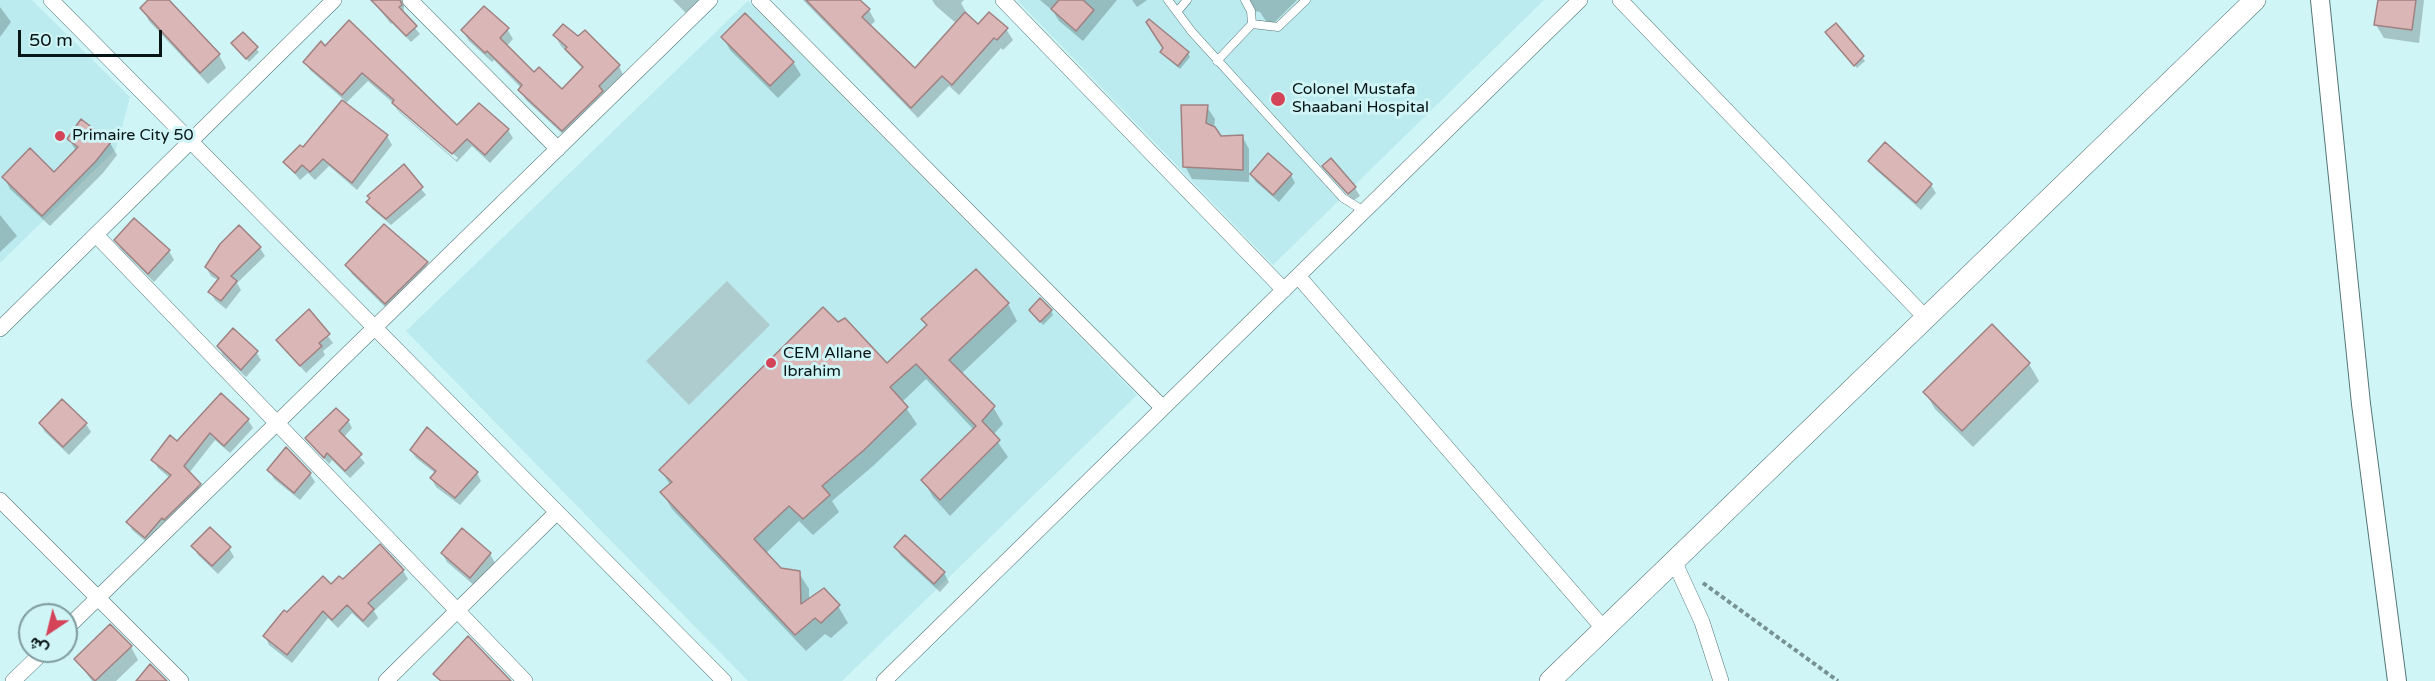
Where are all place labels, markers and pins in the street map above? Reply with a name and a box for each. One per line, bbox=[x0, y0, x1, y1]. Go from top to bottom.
place label: Colonel Mustafa Shaabani Hospital bbox=[1292, 80, 1429, 118]
marker: Colonel Mustafa Shaabani Hospital bbox=[1269, 90, 1287, 108]
place label: Primaire City 50 bbox=[72, 126, 193, 146]
marker: Primaire City 50 bbox=[53, 129, 67, 143]
place label: CEM Allane Ibrahim bbox=[783, 344, 872, 382]
marker: CEM Allane Ibrahim bbox=[764, 356, 778, 370]

